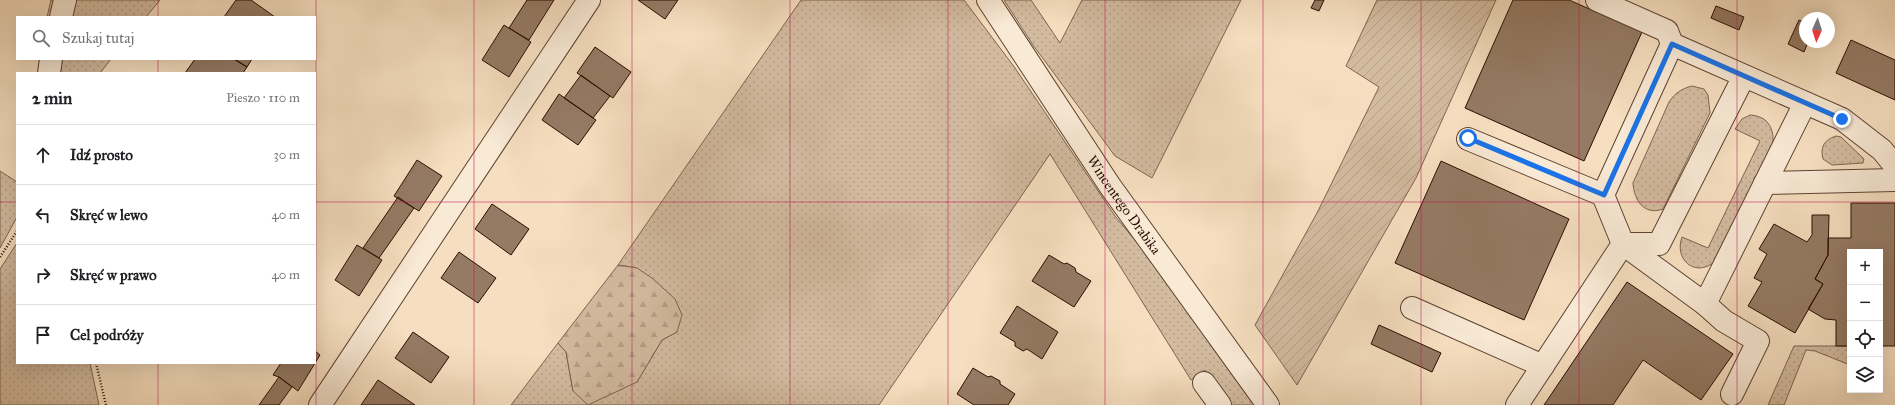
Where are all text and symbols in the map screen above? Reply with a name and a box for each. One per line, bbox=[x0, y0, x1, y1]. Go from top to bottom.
north arrow bbox=[1799, 12, 1835, 48]
search box bbox=[16, 16, 316, 60]
icon: search bbox=[30, 27, 52, 49]
text: Szukaj tutaj bbox=[62, 29, 134, 47]
text: 2 min bbox=[32, 88, 72, 109]
text: Pieszo · 110 m bbox=[226, 90, 300, 106]
route end bbox=[1833, 110, 1851, 128]
route start bbox=[1459, 129, 1477, 147]
icon: ahead bbox=[32, 144, 54, 166]
text: Idź prosto bbox=[70, 146, 133, 164]
text: 30 m bbox=[274, 147, 300, 163]
street label: Wincentego Drabika bbox=[1084, 152, 1165, 258]
icon: left bbox=[32, 204, 54, 226]
text: Skręć w lewo bbox=[70, 206, 148, 224]
text: 40 m bbox=[271, 207, 300, 223]
map controls bbox=[1847, 249, 1883, 393]
button: + bbox=[1847, 249, 1883, 285]
icon: right bbox=[32, 264, 54, 286]
text: Skręć w prawo bbox=[70, 266, 157, 284]
text: 40 m bbox=[271, 267, 300, 283]
button: − bbox=[1847, 285, 1883, 321]
button: locate bbox=[1847, 321, 1883, 357]
icon: arrive bbox=[32, 324, 54, 346]
text: Cel podróży bbox=[70, 326, 144, 344]
button: layers bbox=[1847, 357, 1883, 393]

